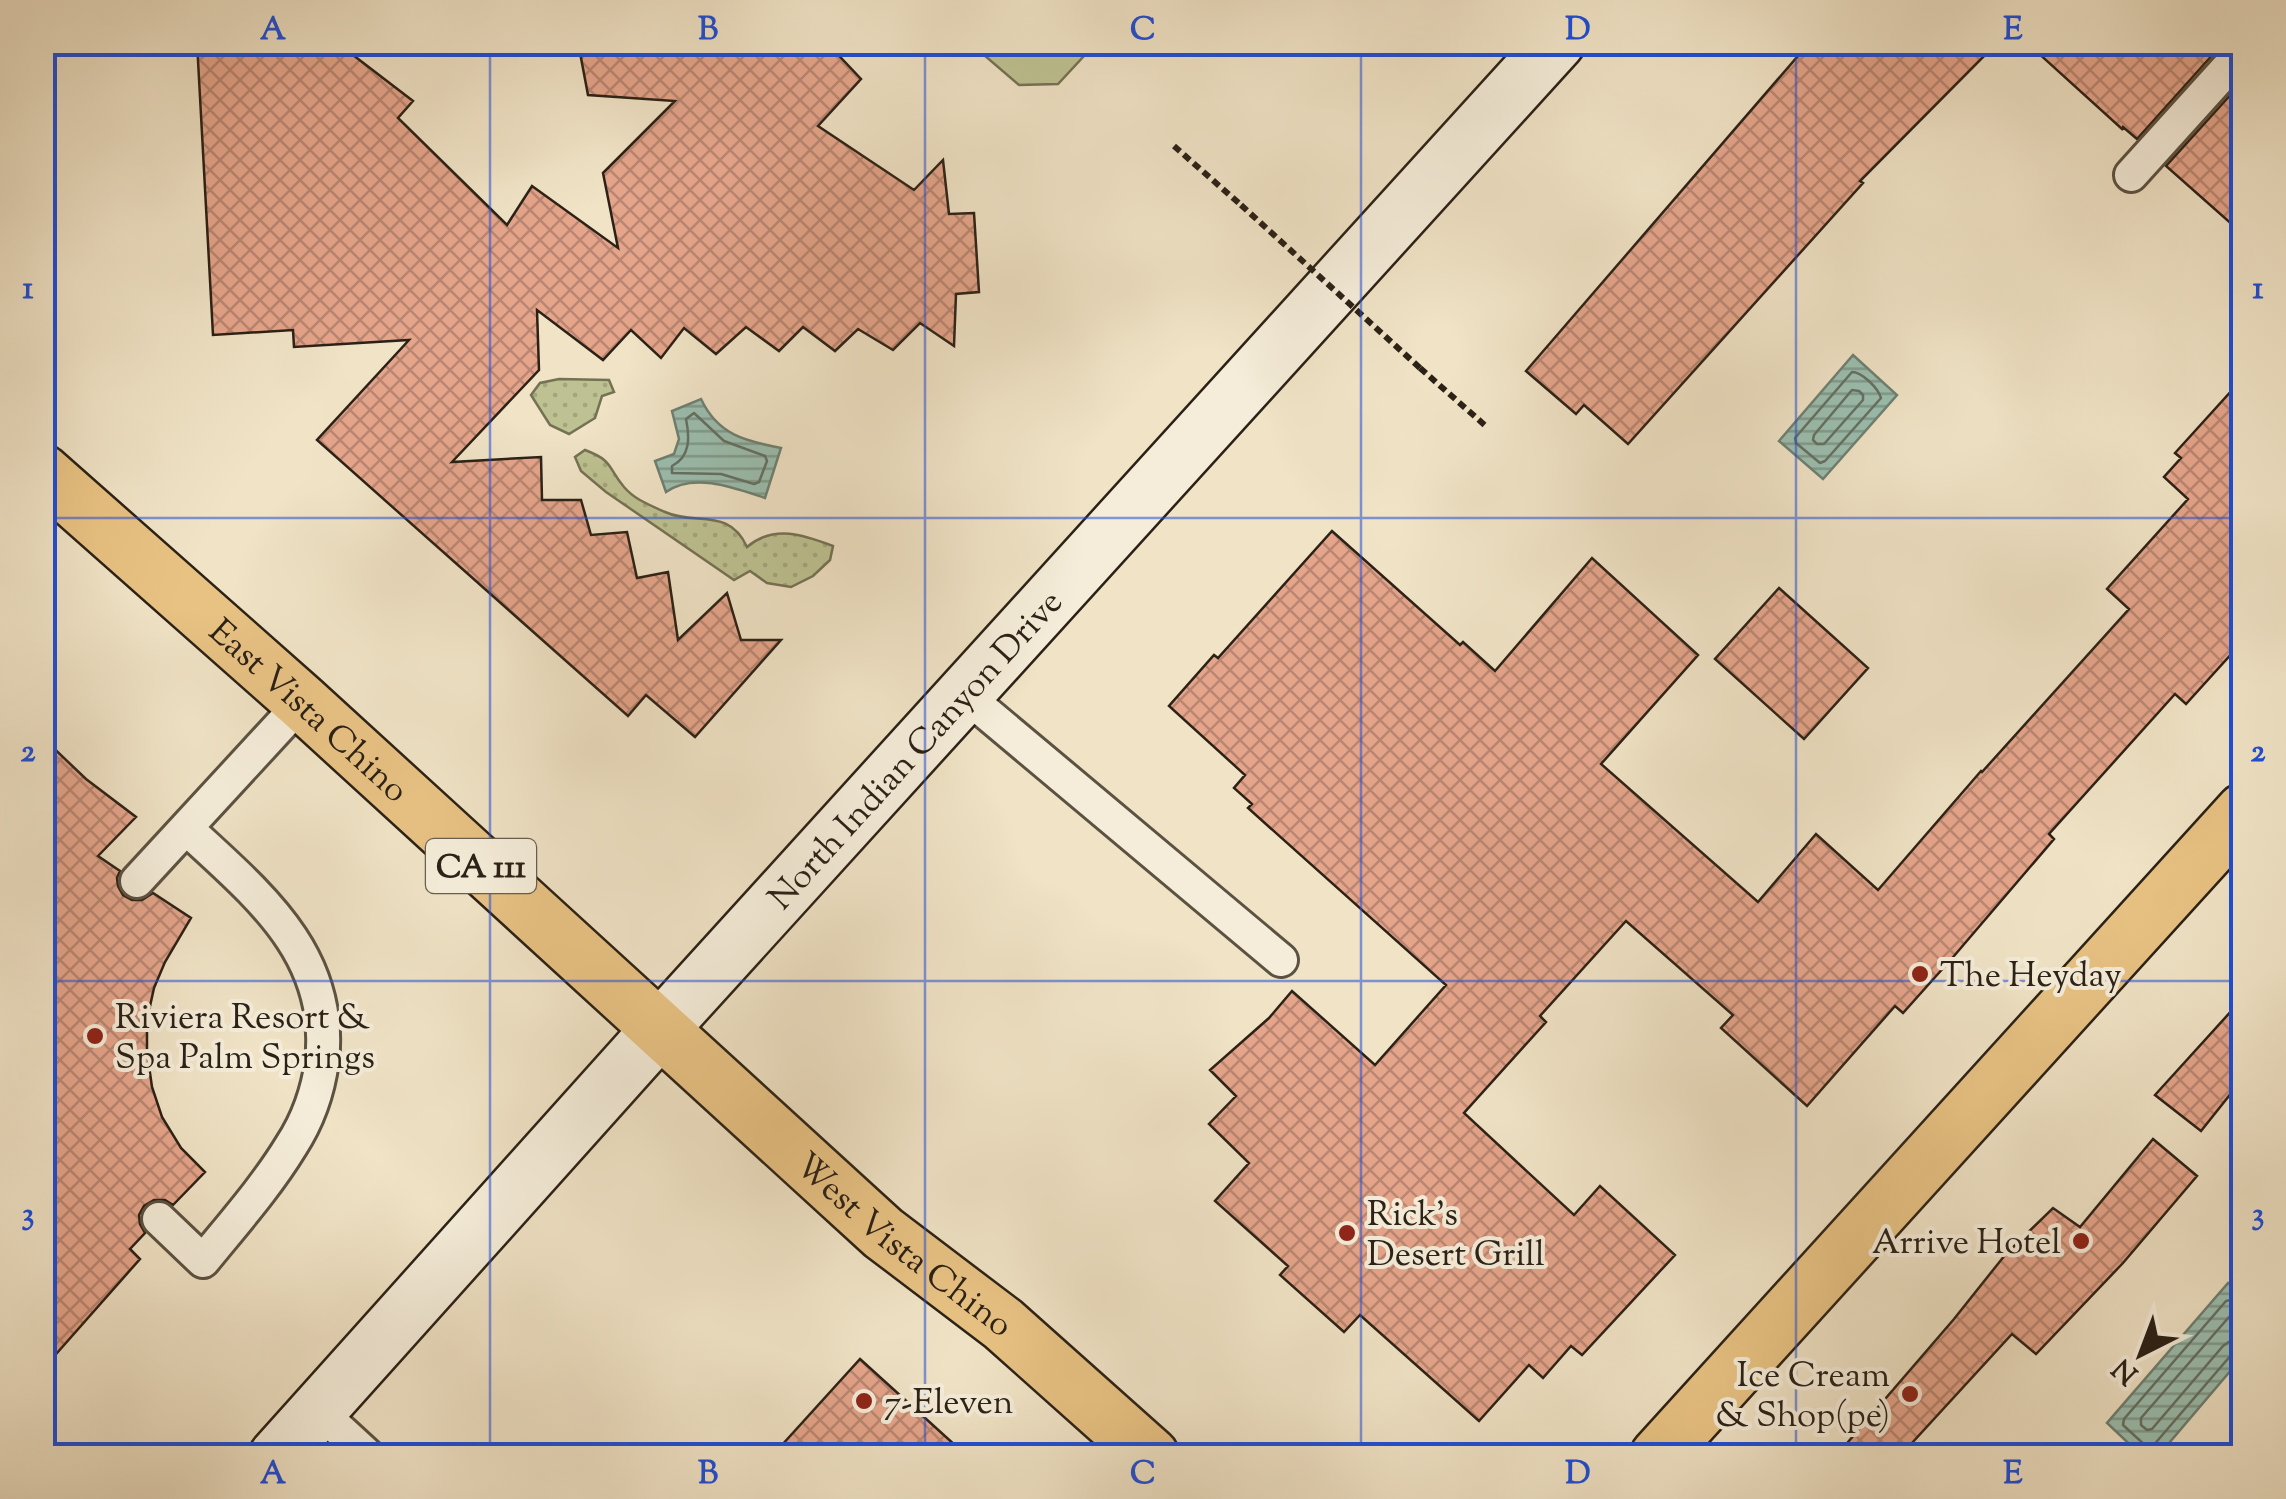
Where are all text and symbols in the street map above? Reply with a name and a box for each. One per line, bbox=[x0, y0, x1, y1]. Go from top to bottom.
text: A bbox=[260, 8, 286, 54]
text: B bbox=[698, 8, 718, 54]
text: C bbox=[1130, 8, 1156, 54]
text: D bbox=[1565, 8, 1591, 54]
text: E bbox=[2003, 8, 2023, 54]
text: 1 bbox=[23, 267, 34, 313]
text: 1 bbox=[2253, 267, 2264, 313]
street label: North Indian Canyon Drive bbox=[758, 580, 1076, 923]
street label: East Vista Chino bbox=[196, 608, 419, 817]
text: 2 bbox=[21, 730, 36, 776]
text: 2 bbox=[2251, 730, 2266, 776]
road number: CA 111 bbox=[426, 839, 536, 893]
place label: The Heyday bbox=[1940, 952, 2122, 1003]
marker: The Heyday bbox=[1909, 963, 1931, 985]
place label: Riviera Resort & Spa Palm Springs bbox=[115, 994, 375, 1085]
marker: Riviera Resort & Spa Palm Springs bbox=[84, 1025, 106, 1047]
street label: West Vista Chino bbox=[782, 1142, 1022, 1352]
place label: Rick's Desert Grill bbox=[1367, 1191, 1545, 1282]
text: 3 bbox=[22, 1193, 34, 1239]
text: 3 bbox=[2252, 1193, 2264, 1239]
place label: Arrive Hotel bbox=[1872, 1219, 2061, 1270]
marker: Rick's Desert Grill bbox=[1336, 1222, 1358, 1244]
marker: Arrive Hotel bbox=[2070, 1230, 2092, 1252]
north arrow bbox=[2091, 1304, 2191, 1404]
text: N bbox=[2105, 1348, 2148, 1393]
place label: Ice Cream & Shop(pe) bbox=[1715, 1352, 1890, 1443]
place label: 7-Eleven bbox=[884, 1379, 1013, 1430]
marker: Ice Cream & Shop(pe) bbox=[1899, 1383, 1921, 1405]
marker: 7-Eleven bbox=[853, 1390, 875, 1412]
text: A bbox=[260, 1452, 286, 1498]
text: B bbox=[698, 1452, 718, 1498]
text: C bbox=[1130, 1452, 1156, 1498]
text: D bbox=[1565, 1452, 1591, 1498]
text: E bbox=[2003, 1452, 2023, 1498]

